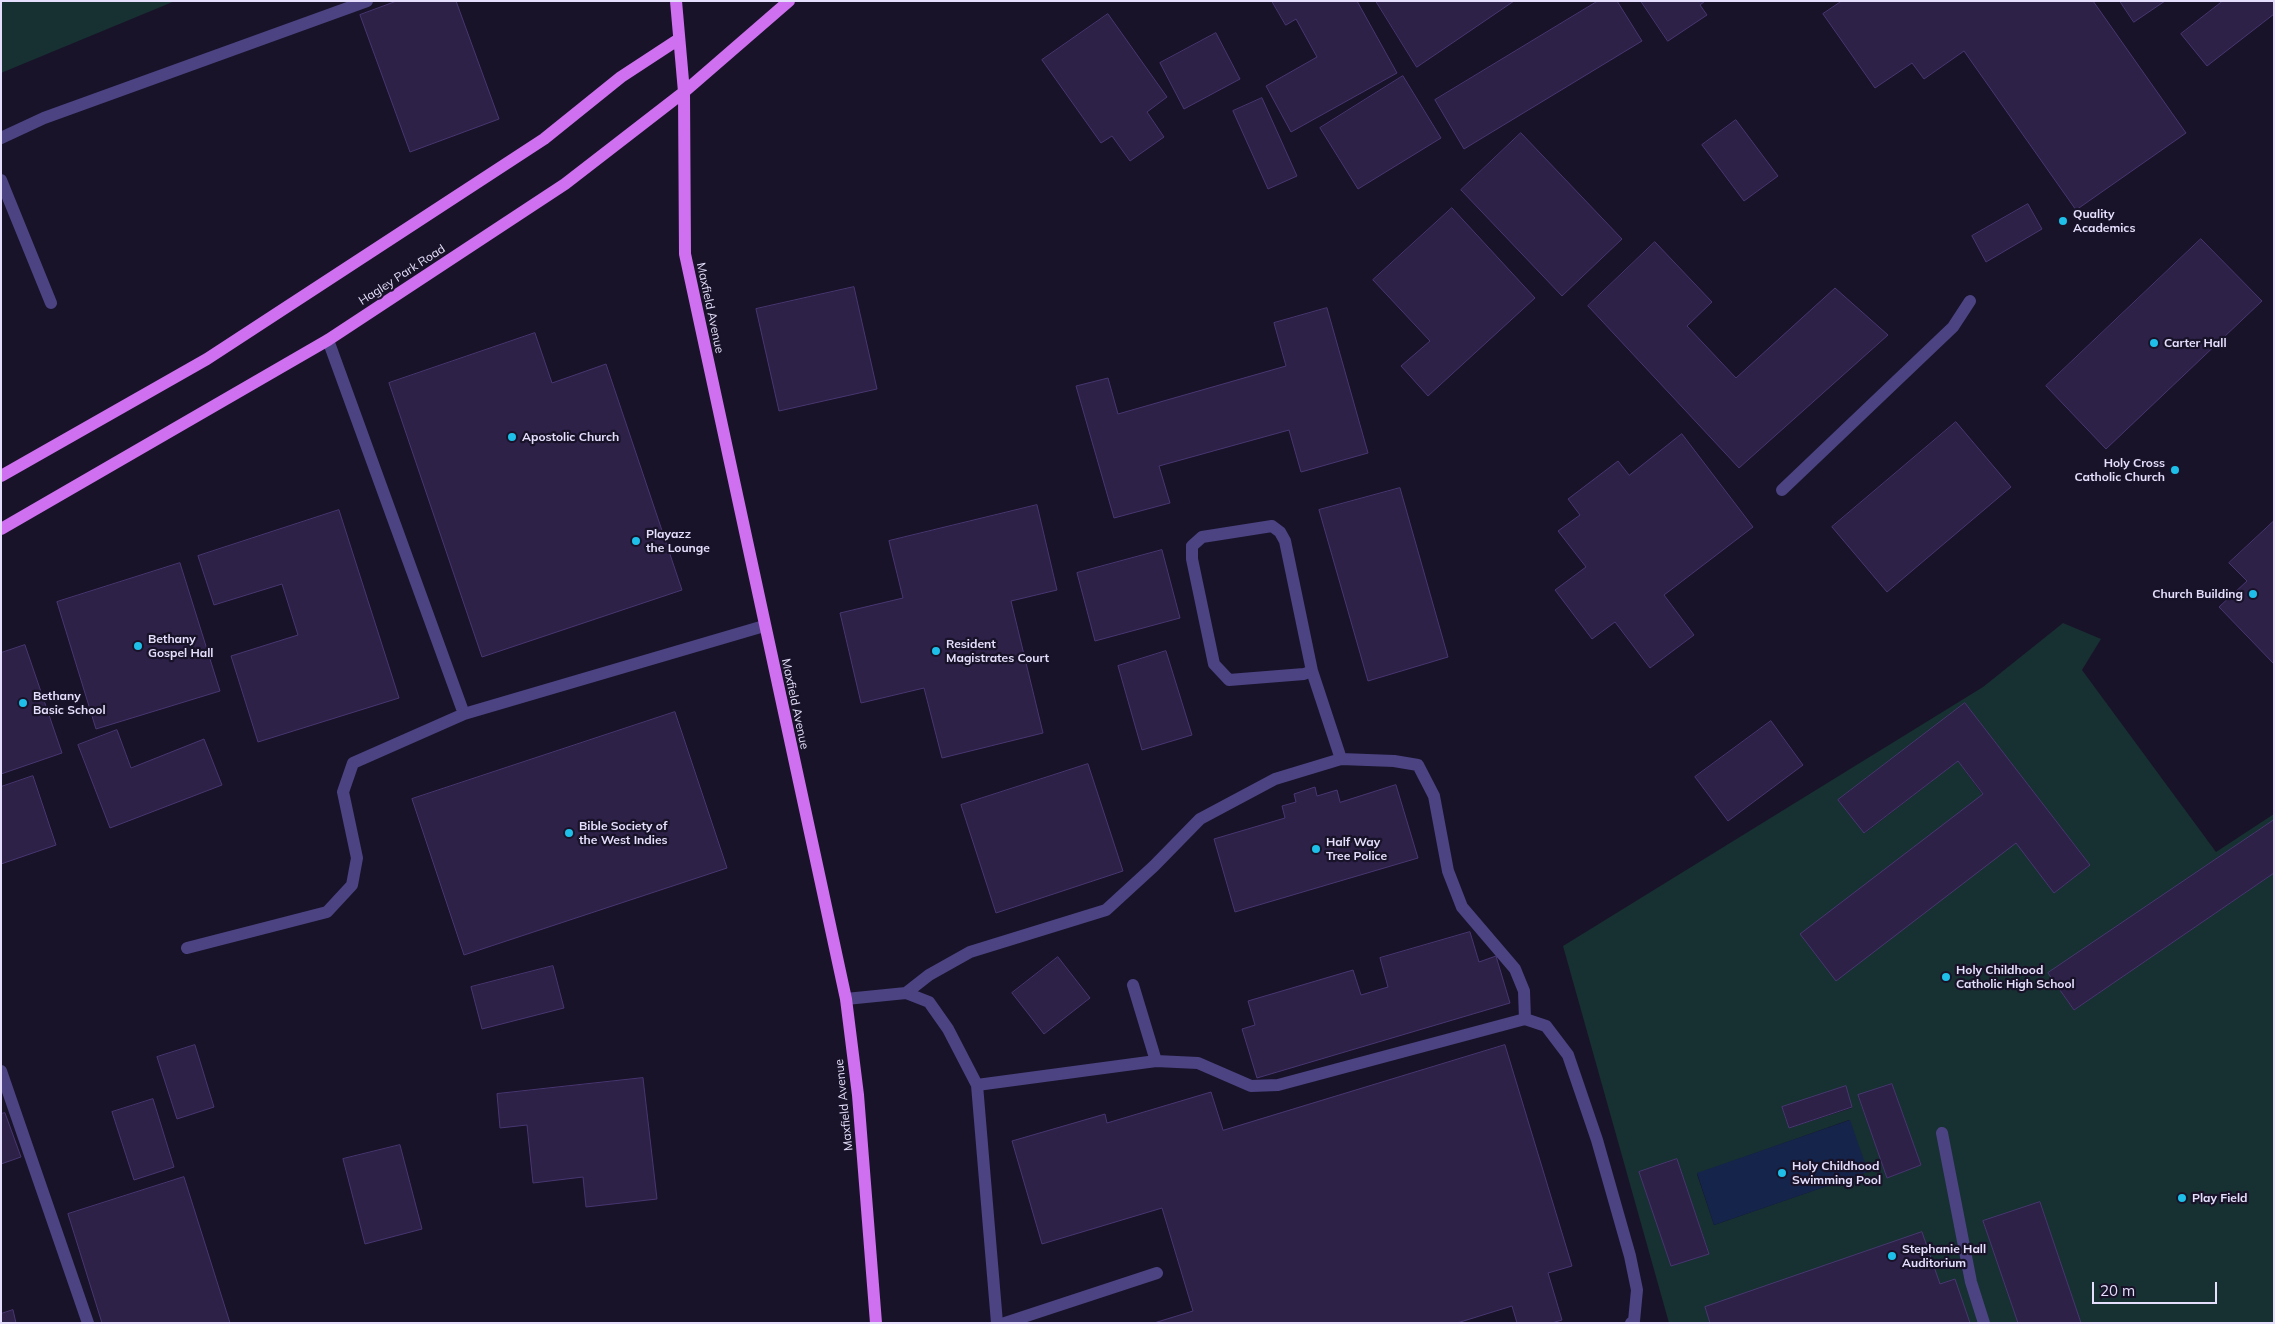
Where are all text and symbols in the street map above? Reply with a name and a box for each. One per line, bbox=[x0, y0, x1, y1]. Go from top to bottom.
place label: Quality Academics bbox=[2073, 207, 2135, 235]
marker: Quality Academics bbox=[2057, 215, 2069, 227]
street label: Hagley Park Road bbox=[356, 242, 448, 308]
street label: Maxfield Avenue bbox=[693, 261, 727, 355]
place label: Carter Hall bbox=[2164, 336, 2227, 350]
marker: Carter Hall bbox=[2148, 337, 2160, 349]
place label: Apostolic Church bbox=[522, 430, 619, 444]
marker: Apostolic Church bbox=[506, 431, 518, 443]
place label: Holy Cross Catholic Church bbox=[2075, 456, 2165, 484]
marker: Holy Cross Catholic Church bbox=[2169, 464, 2181, 476]
place label: Playazz the Lounge bbox=[646, 527, 710, 555]
marker: Playazz the Lounge bbox=[630, 535, 642, 547]
place label: Church Building bbox=[2152, 587, 2243, 601]
marker: Church Building bbox=[2247, 588, 2259, 600]
place label: Bethany Gospel Hall bbox=[148, 632, 213, 660]
place label: Resident Magistrates Court bbox=[946, 637, 1049, 665]
marker: Bethany Gospel Hall bbox=[132, 640, 144, 652]
marker: Resident Magistrates Court bbox=[930, 645, 942, 657]
street label: Maxfield Avenue bbox=[778, 657, 812, 751]
place label: Bethany Basic School bbox=[33, 689, 106, 717]
marker: Bethany Basic School bbox=[17, 697, 29, 709]
place label: Bible Society of the West Indies bbox=[579, 819, 668, 847]
marker: Bible Society of the West Indies bbox=[563, 827, 575, 839]
place label: Half Way Tree Police bbox=[1326, 835, 1387, 863]
marker: Half Way Tree Police bbox=[1310, 843, 1322, 855]
place label: Holy Childhood Catholic High School bbox=[1956, 963, 2075, 991]
marker: Holy Childhood Catholic High School bbox=[1940, 971, 1952, 983]
street label: Maxfield Avenue bbox=[832, 1058, 856, 1152]
place label: Holy Childhood Swimming Pool bbox=[1792, 1159, 1881, 1187]
marker: Holy Childhood Swimming Pool bbox=[1776, 1167, 1788, 1179]
place label: Play Field bbox=[2192, 1191, 2247, 1205]
marker: Play Field bbox=[2176, 1192, 2188, 1204]
place label: Stephanie Hall Auditorium bbox=[1902, 1242, 1986, 1270]
marker: Stephanie Hall Auditorium bbox=[1886, 1250, 1898, 1262]
scale bar bbox=[2095, 1272, 2220, 1304]
text: 20 m bbox=[2100, 1281, 2135, 1300]

